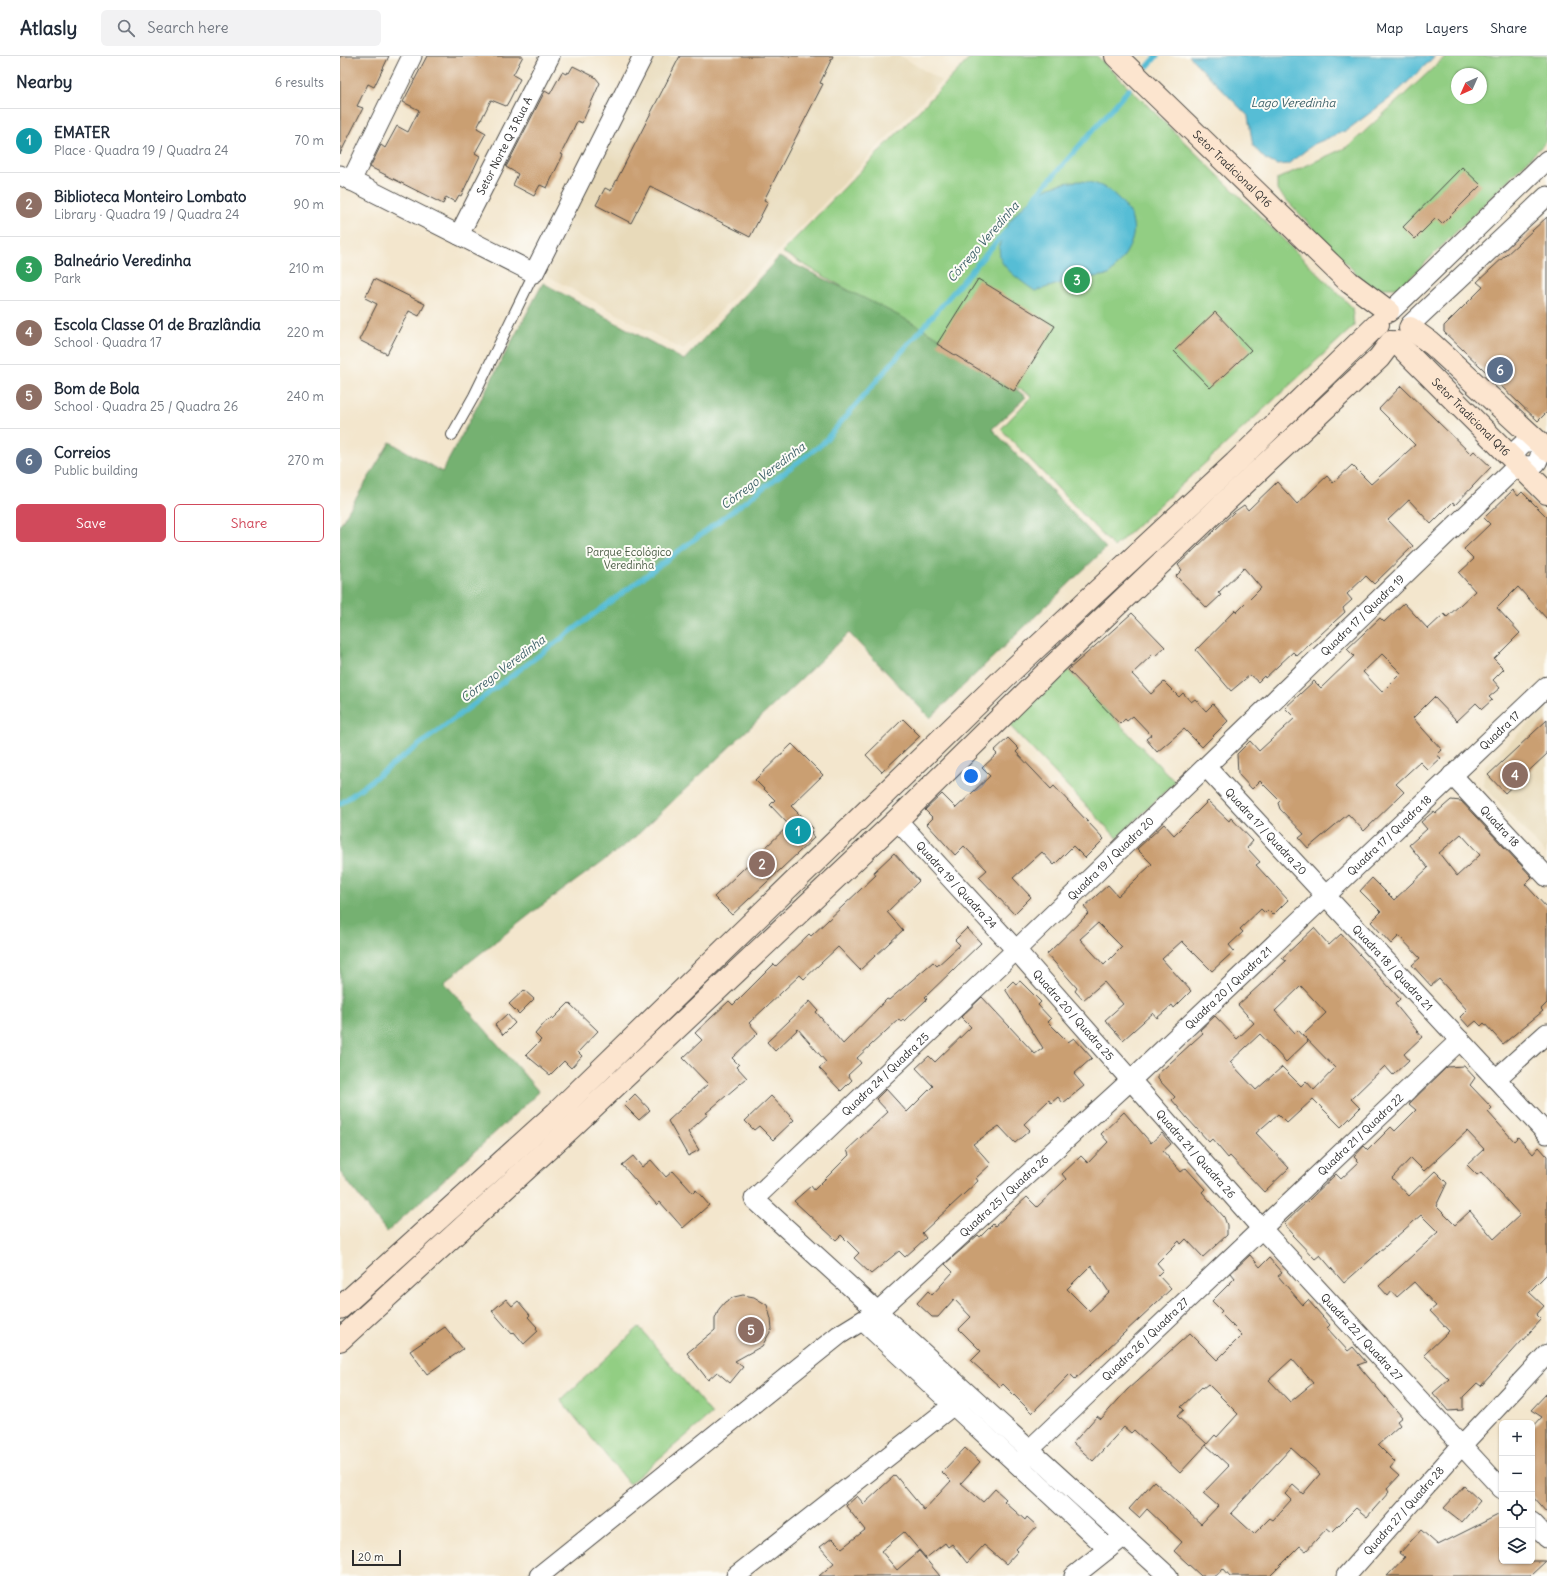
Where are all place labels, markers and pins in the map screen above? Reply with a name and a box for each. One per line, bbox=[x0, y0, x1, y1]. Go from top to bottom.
pin: 3 bbox=[1064, 265, 1090, 295]
pin: 6 bbox=[1487, 355, 1513, 385]
pin: 4 bbox=[1502, 760, 1528, 790]
pin: 1 bbox=[785, 816, 811, 846]
pin: 2 bbox=[749, 849, 775, 879]
pin: 5 bbox=[738, 1315, 764, 1345]

